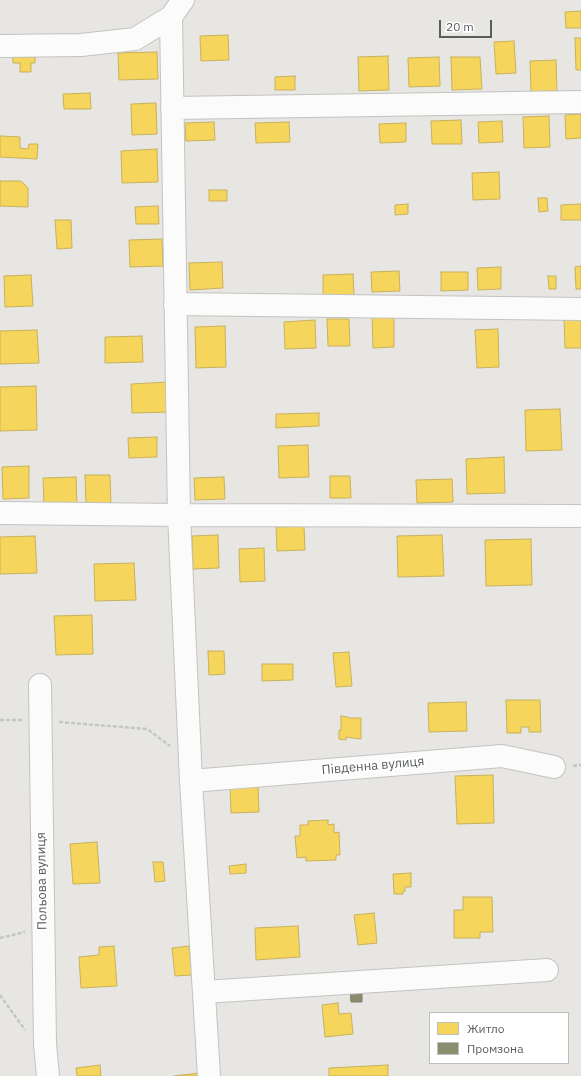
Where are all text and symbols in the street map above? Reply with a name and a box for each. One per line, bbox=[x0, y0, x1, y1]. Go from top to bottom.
scale bar bbox=[441, 12, 494, 38]
text: 20 m bbox=[446, 19, 474, 34]
street label: Південна вулиця bbox=[321, 754, 425, 778]
street label: Польова вулиця bbox=[33, 832, 51, 930]
legend bbox=[429, 1012, 569, 1064]
text: Житло bbox=[467, 1021, 505, 1036]
text: Промзона bbox=[467, 1041, 524, 1056]

